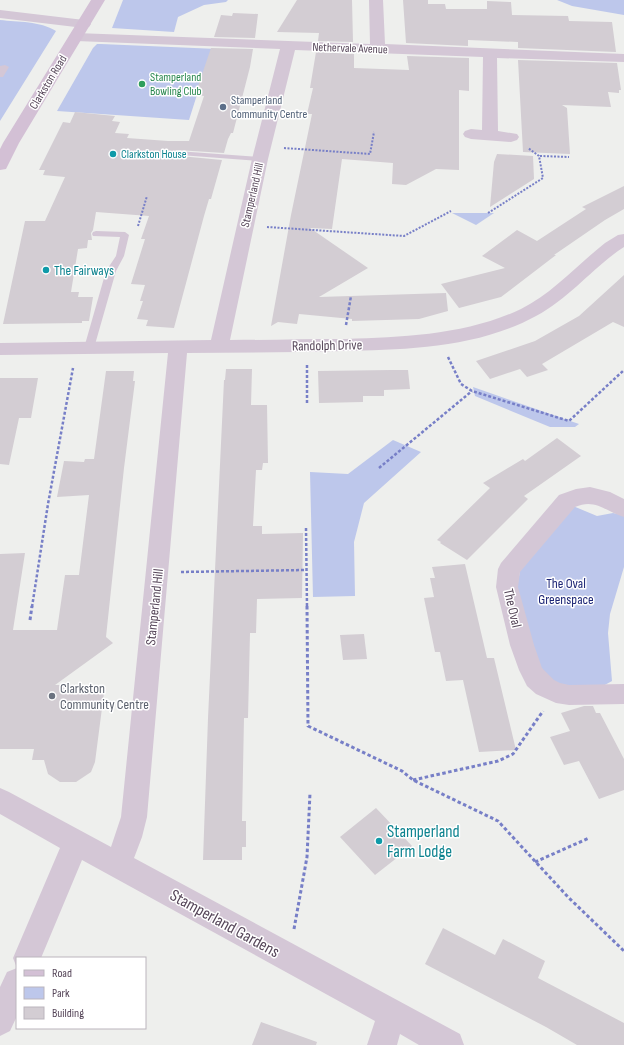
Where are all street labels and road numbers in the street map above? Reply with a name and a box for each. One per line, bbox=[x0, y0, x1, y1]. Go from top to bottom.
street label: Nethervale Avenue bbox=[312, 40, 388, 57]
street label: Clarkston Road bbox=[26, 52, 70, 112]
street label: Stamperland Hill bbox=[238, 161, 267, 229]
street label: Randolph Drive bbox=[292, 336, 362, 355]
street label: Stamperland Hill bbox=[142, 568, 167, 646]
street label: The Oval bbox=[500, 587, 525, 629]
street label: Stamperland Gardens bbox=[166, 886, 283, 962]

